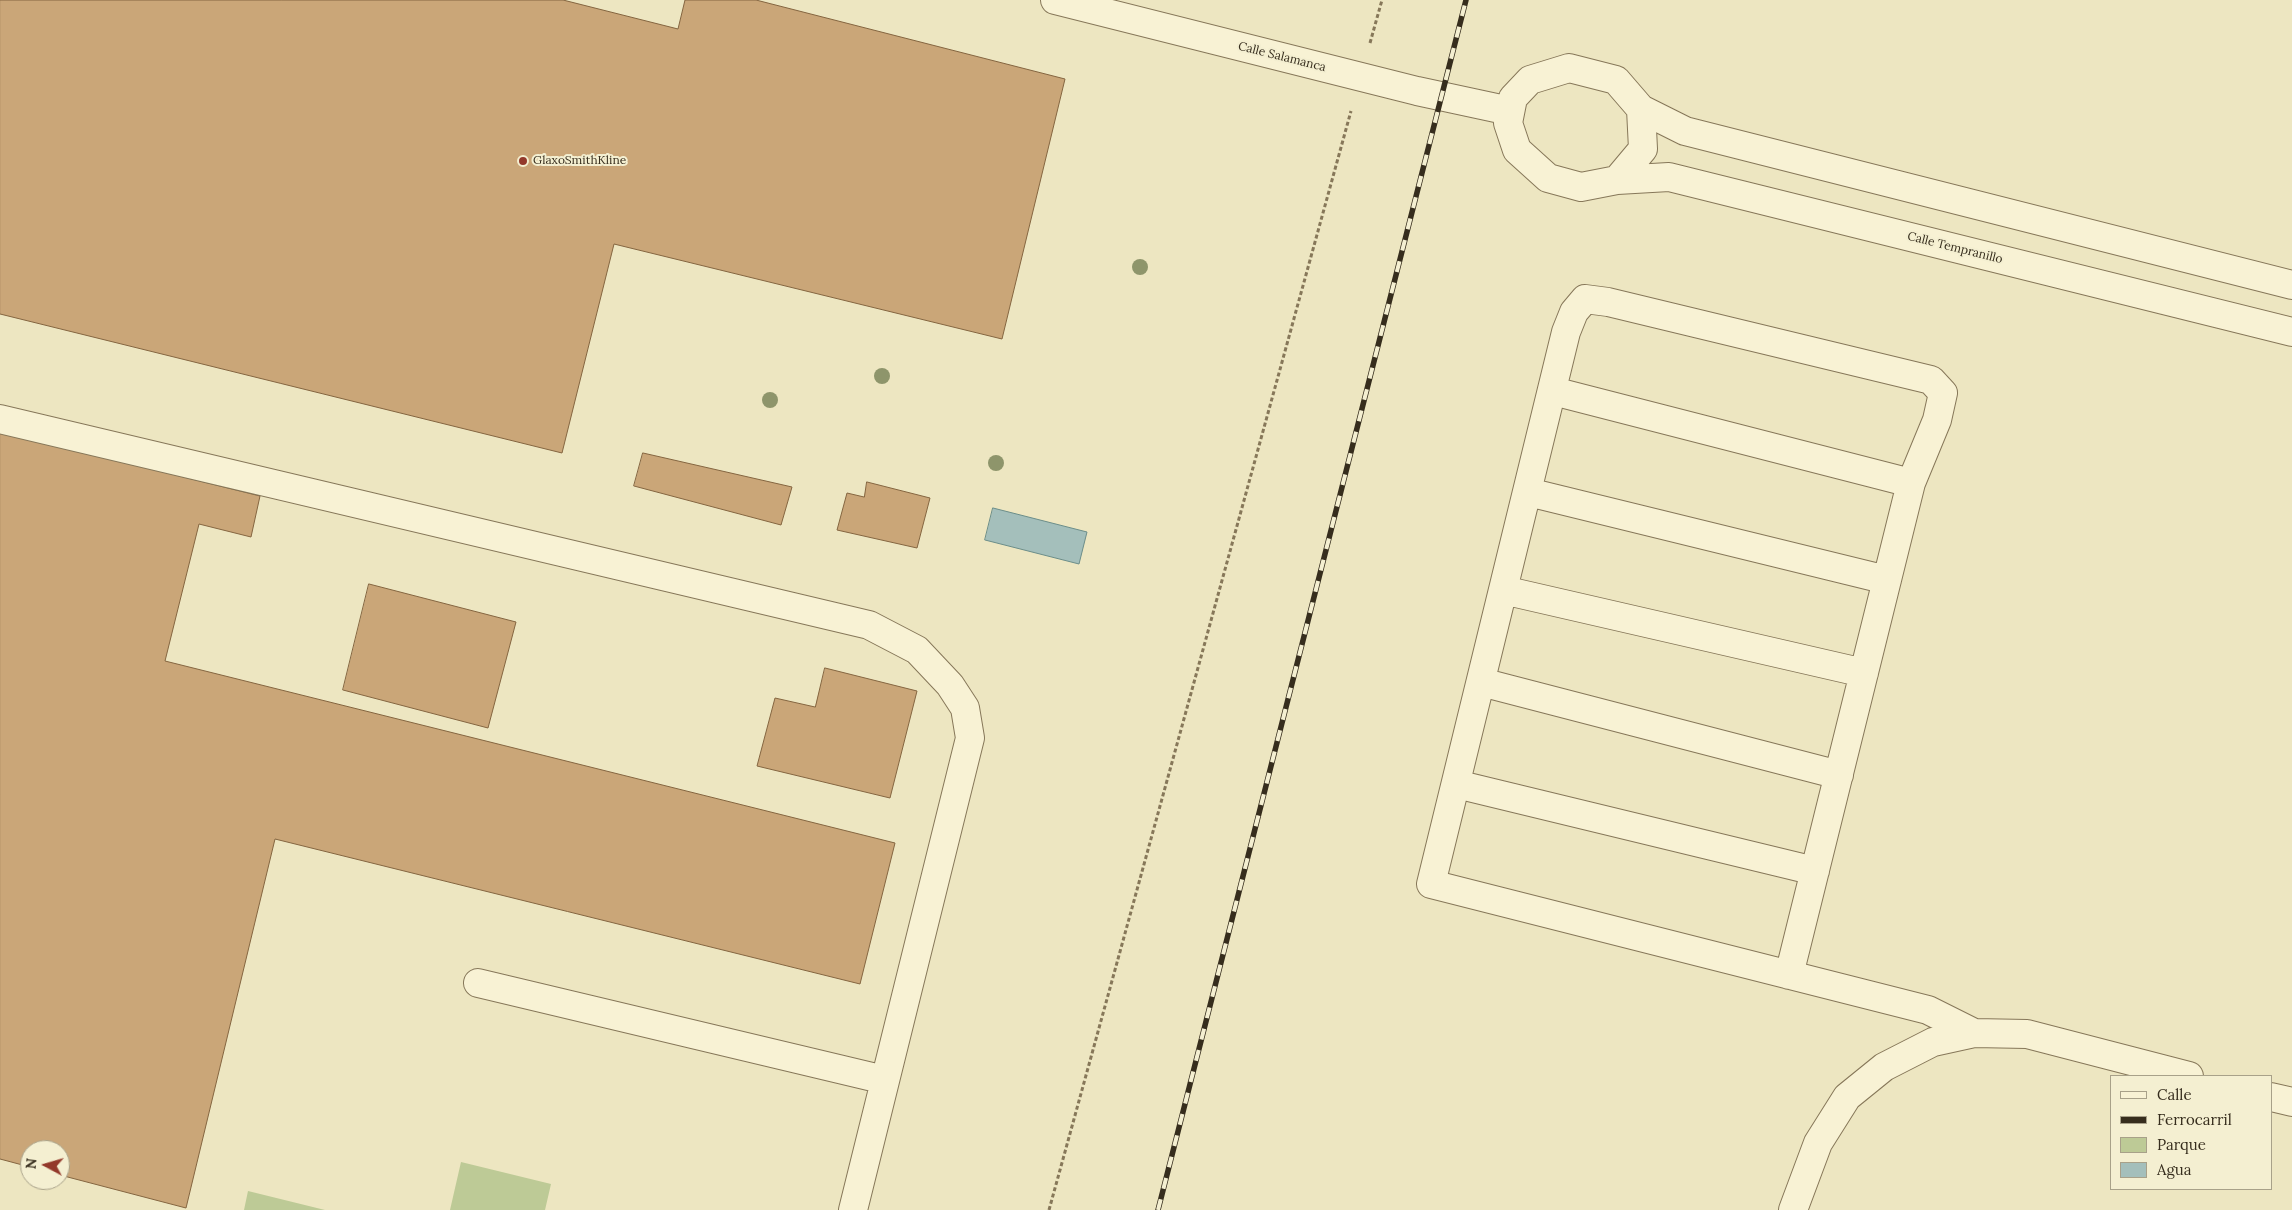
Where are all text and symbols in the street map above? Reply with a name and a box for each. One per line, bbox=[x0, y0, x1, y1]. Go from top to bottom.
street label: Calle Salamanca bbox=[1237, 39, 1327, 75]
place label: GlaxoSmithKline bbox=[533, 154, 626, 168]
marker: GlaxoSmithKline bbox=[517, 155, 529, 167]
street label: Calle Tempranillo bbox=[1906, 229, 2004, 267]
legend bbox=[2110, 1075, 2272, 1190]
text: Calle bbox=[2157, 1085, 2192, 1104]
text: Ferrocarril bbox=[2157, 1110, 2232, 1129]
text: Parque bbox=[2157, 1135, 2206, 1154]
north arrow bbox=[20, 1140, 70, 1190]
text: N bbox=[22, 1157, 41, 1170]
text: Agua bbox=[2157, 1160, 2191, 1179]

